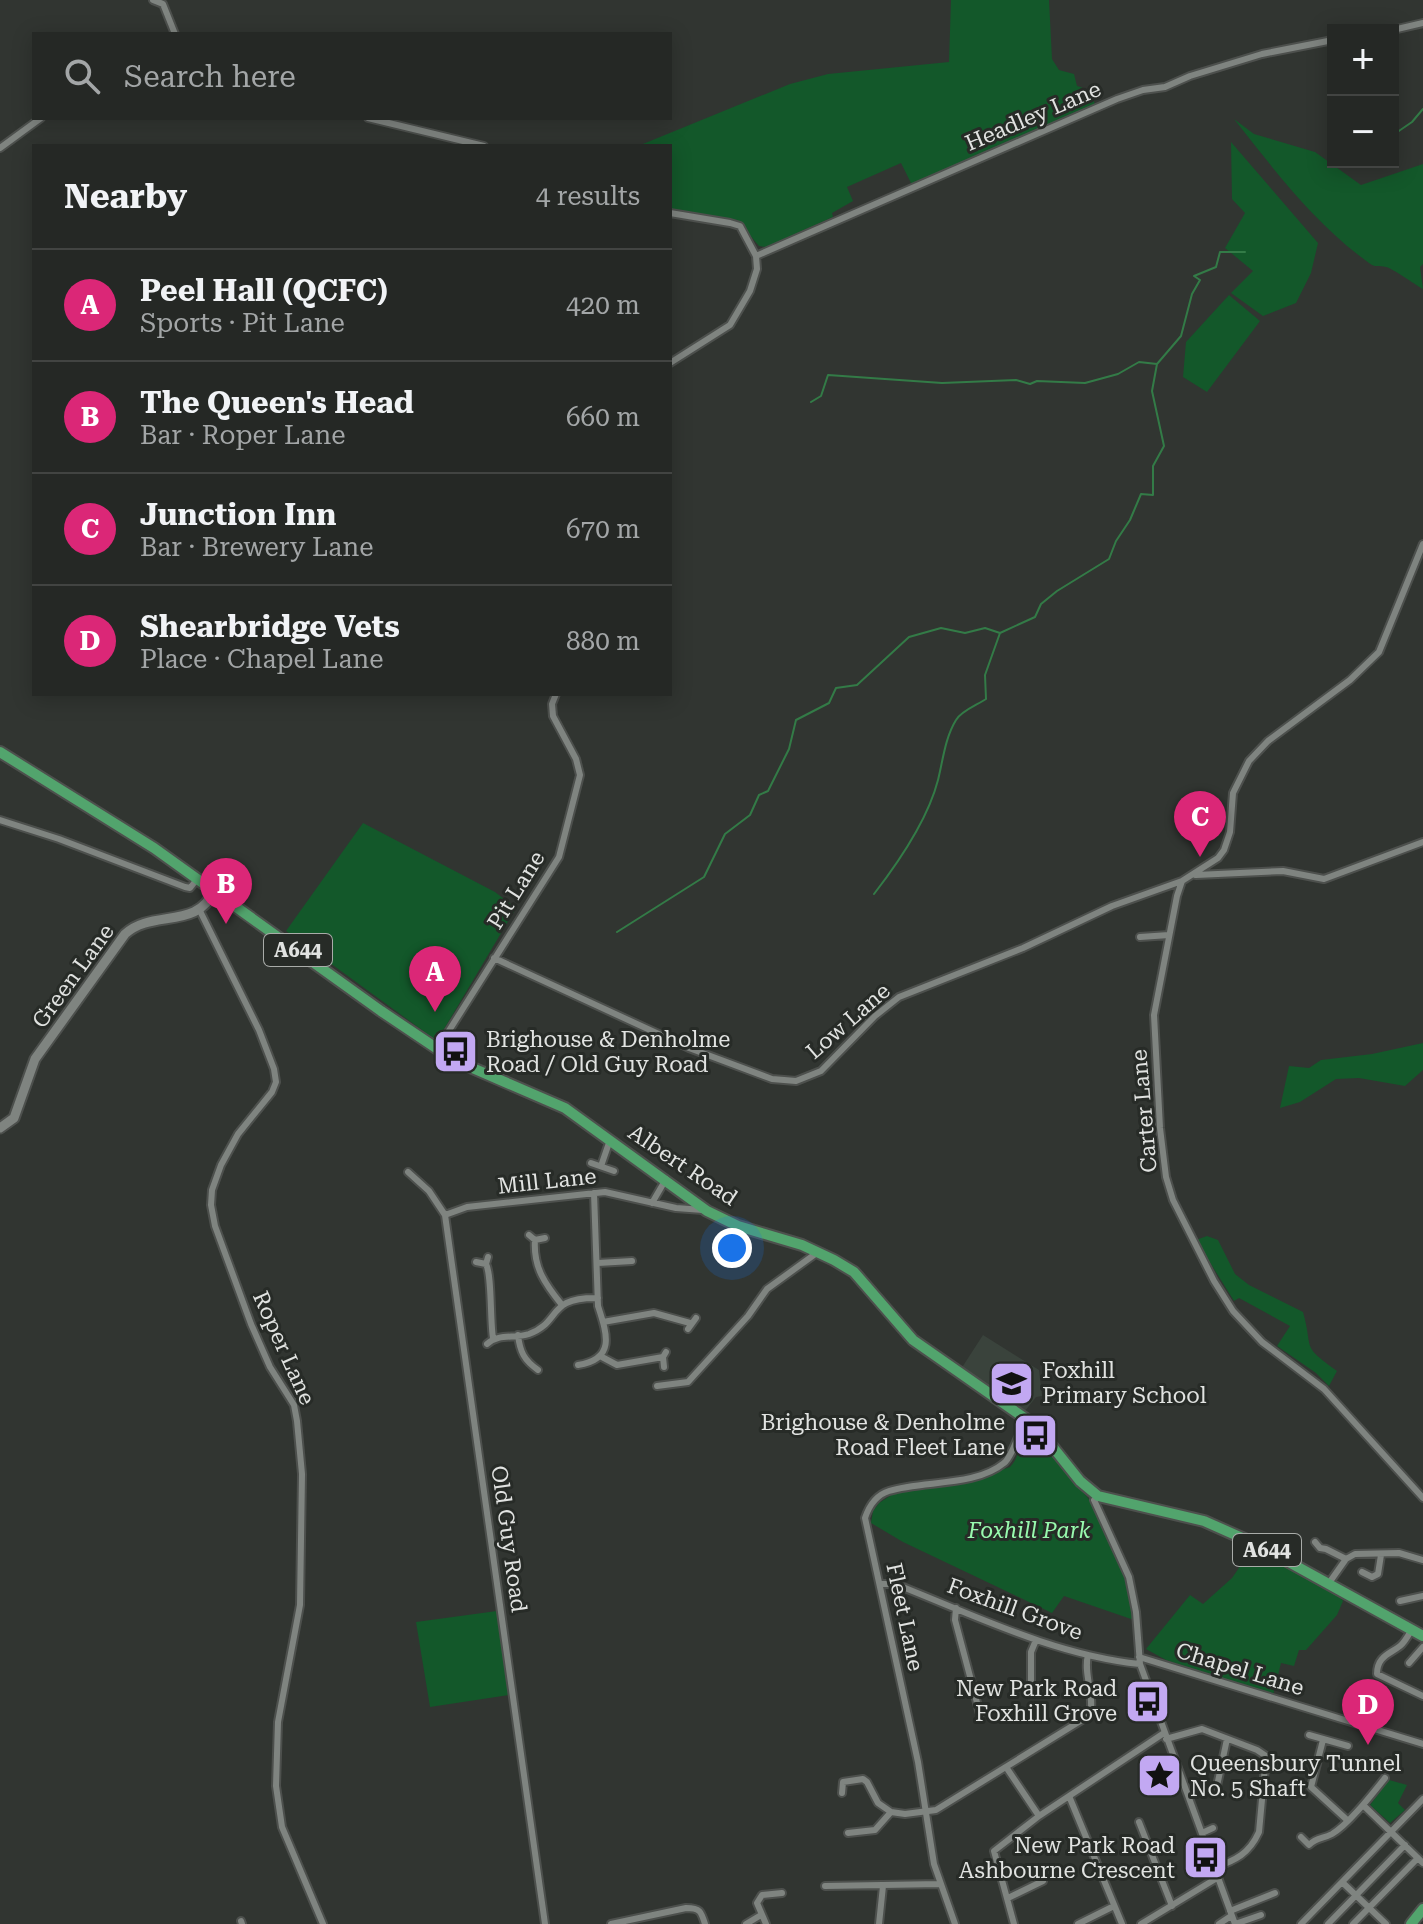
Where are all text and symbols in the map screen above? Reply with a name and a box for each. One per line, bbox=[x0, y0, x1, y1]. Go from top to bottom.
map controls bbox=[1327, 24, 1399, 168]
button: + bbox=[1327, 24, 1399, 96]
search box bbox=[32, 32, 672, 120]
icon: search bbox=[60, 54, 104, 98]
text: Search here bbox=[124, 59, 296, 94]
street label: Headley Lane bbox=[961, 76, 1105, 156]
button: − bbox=[1327, 96, 1399, 168]
text: Nearby bbox=[64, 176, 187, 216]
text: 4 results bbox=[536, 181, 640, 211]
text: Peel Hall (QCFC) bbox=[140, 273, 388, 308]
text: A bbox=[81, 290, 99, 320]
text: 420 m bbox=[566, 290, 640, 320]
text: Sports · Pit Lane bbox=[140, 308, 345, 338]
text: The Queen's Head bbox=[140, 385, 414, 420]
text: B bbox=[81, 402, 99, 432]
text: 660 m bbox=[566, 402, 640, 432]
text: Bar · Roper Lane bbox=[140, 420, 345, 450]
text: Junction Inn bbox=[140, 497, 336, 532]
text: C bbox=[81, 514, 99, 544]
text: 670 m bbox=[566, 514, 640, 544]
text: Bar · Brewery Lane bbox=[140, 532, 374, 562]
text: Shearbridge Vets bbox=[140, 609, 400, 644]
text: D bbox=[80, 626, 100, 656]
text: 880 m bbox=[566, 626, 640, 656]
text: Place · Chapel Lane bbox=[140, 644, 384, 674]
pin: C bbox=[1174, 791, 1226, 857]
street label: Pit Lane bbox=[482, 846, 550, 934]
pin: B bbox=[200, 858, 252, 924]
street label: Green Lane bbox=[27, 919, 119, 1033]
road number: A644 bbox=[264, 934, 332, 966]
pin: A bbox=[409, 946, 461, 1012]
street label: Low Lane bbox=[801, 978, 895, 1064]
place label: Brighouse & Denholme Road / Old Guy Road bbox=[486, 1027, 730, 1077]
bus stop icon: Brighouse & Denholme Road / Old Guy Road bbox=[431, 1028, 479, 1076]
street label: Carter Lane bbox=[1126, 1048, 1162, 1174]
street label: Albert Road bbox=[624, 1119, 742, 1211]
street label: Mill Lane bbox=[496, 1163, 598, 1199]
your location bbox=[712, 1228, 752, 1268]
street label: Roper Lane bbox=[248, 1287, 320, 1409]
place label: Foxhill Primary School bbox=[1042, 1358, 1207, 1408]
school or university icon: Foxhill Primary School bbox=[987, 1359, 1035, 1407]
place label: Brighouse & Denholme Road Fleet Lane bbox=[761, 1410, 1005, 1460]
bus stop icon: Brighouse & Denholme Road Fleet Lane bbox=[1012, 1411, 1060, 1459]
street label: Old Guy Road bbox=[486, 1464, 532, 1614]
park label: Foxhill Park bbox=[967, 1518, 1090, 1543]
road number: A644 bbox=[1233, 1534, 1301, 1566]
street label: Fleet Lane bbox=[881, 1561, 929, 1673]
street label: Foxhill Grove bbox=[944, 1573, 1086, 1645]
street label: Chapel Lane bbox=[1173, 1638, 1307, 1700]
place label: New Park Road Foxhill Grove bbox=[956, 1676, 1117, 1726]
bus stop icon: New Park Road Foxhill Grove bbox=[1124, 1677, 1172, 1725]
pin: D bbox=[1342, 1679, 1394, 1745]
place label: Queensbury Tunnel No. 5 Shaft bbox=[1190, 1751, 1402, 1801]
place icon: Queensbury Tunnel No. 5 Shaft bbox=[1135, 1752, 1183, 1800]
place label: New Park Road Ashbourne Crescent bbox=[959, 1833, 1175, 1883]
bus stop icon: New Park Road Ashbourne Crescent bbox=[1182, 1834, 1230, 1882]

